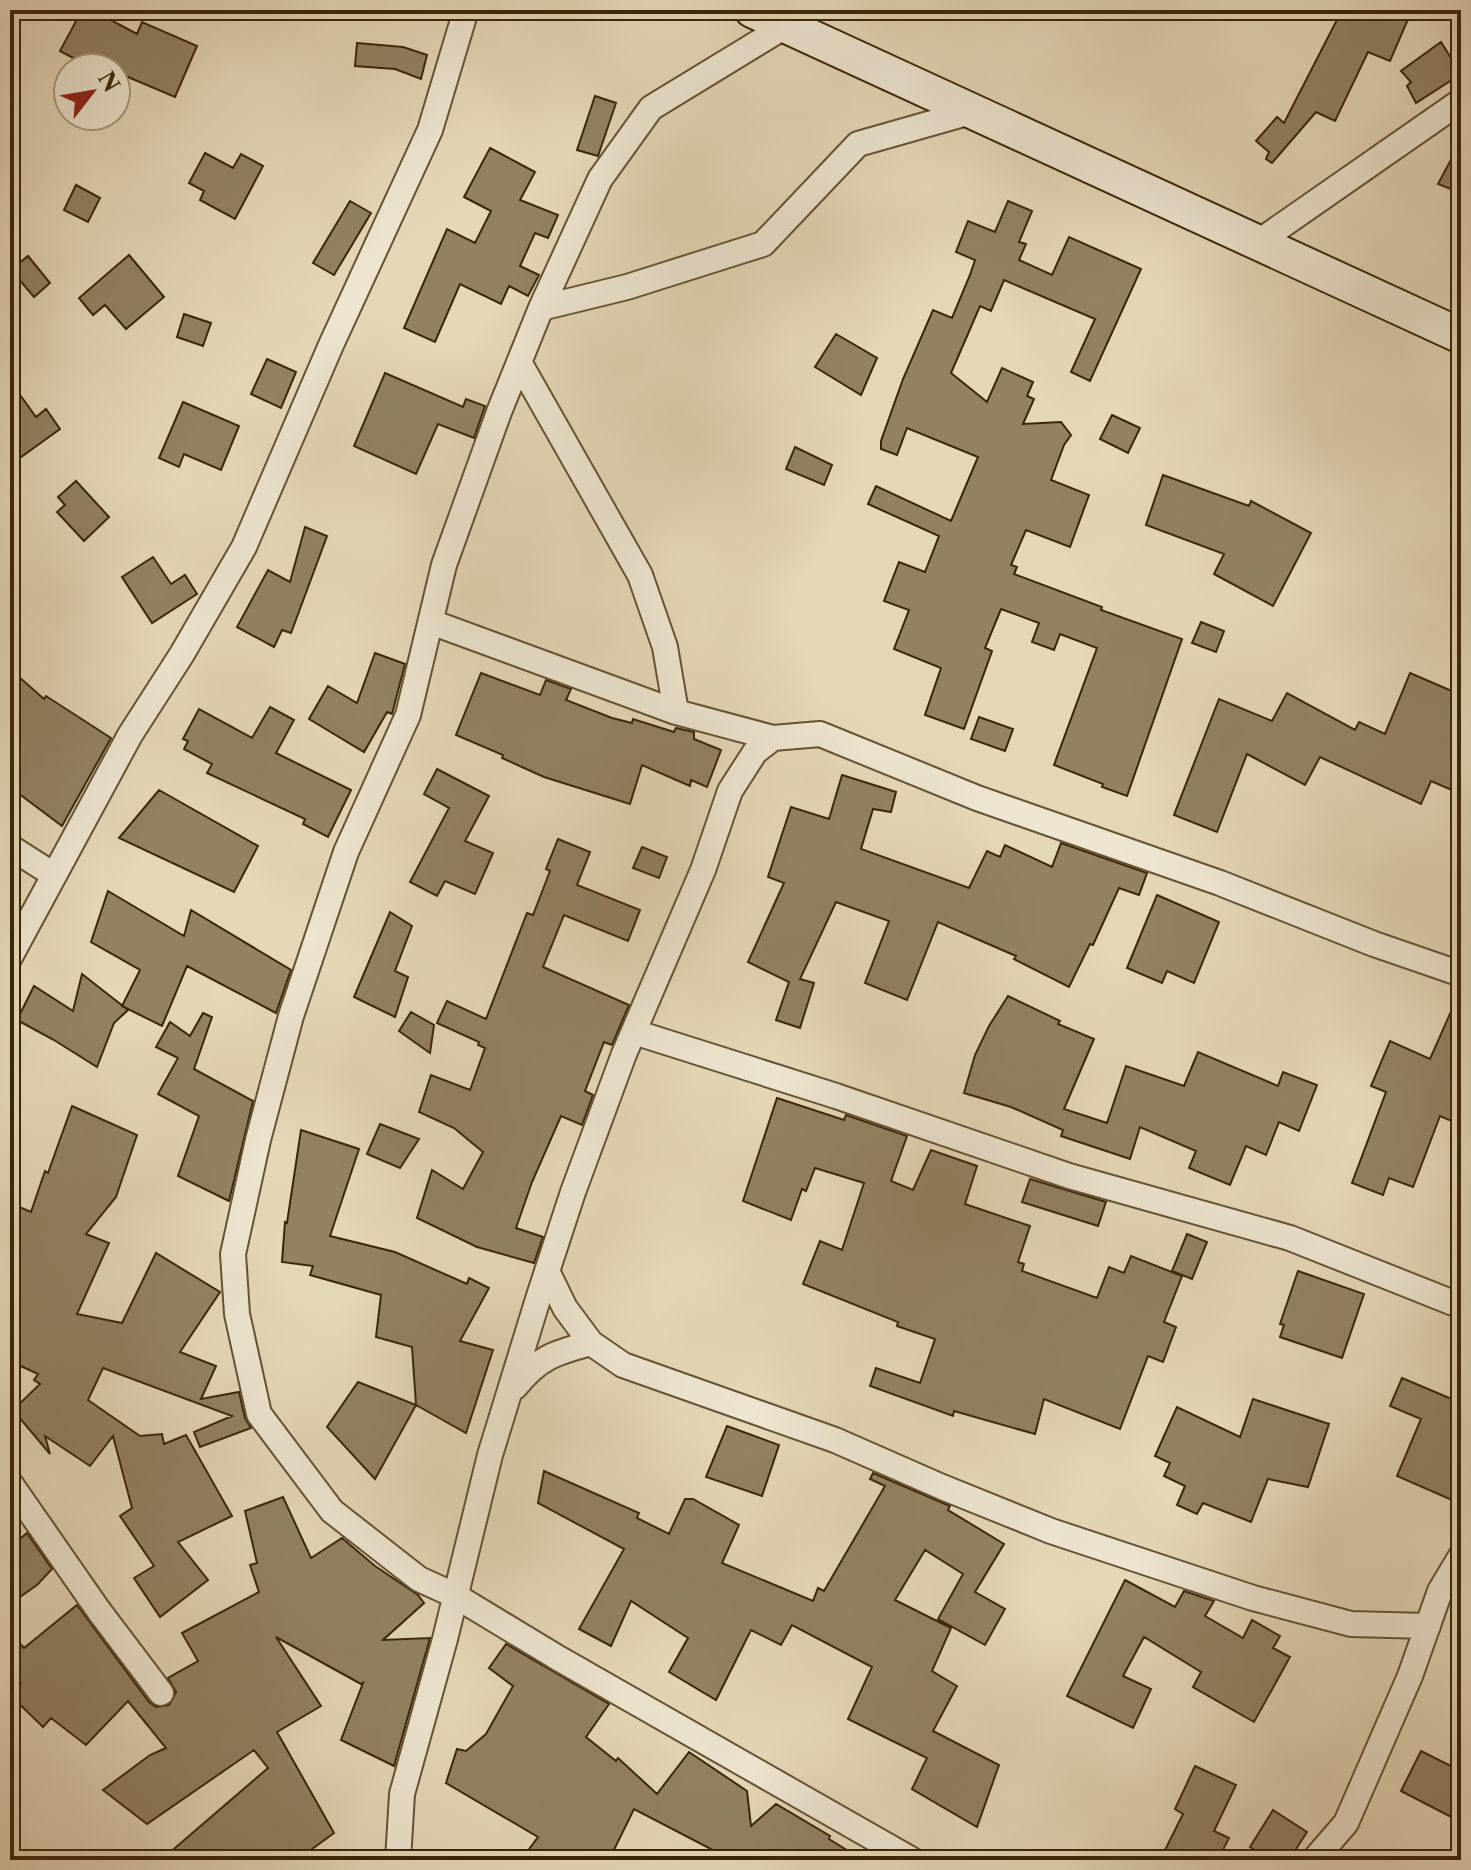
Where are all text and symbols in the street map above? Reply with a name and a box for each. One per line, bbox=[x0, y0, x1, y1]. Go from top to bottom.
north arrow bbox=[52, 52, 132, 132]
text: N bbox=[92, 67, 125, 97]

